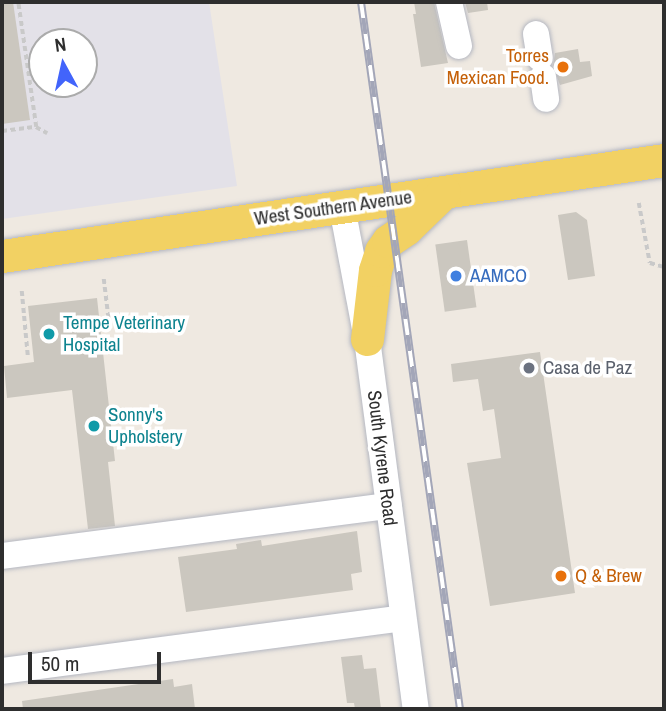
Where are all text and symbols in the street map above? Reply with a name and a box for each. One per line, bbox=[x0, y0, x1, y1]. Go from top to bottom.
north arrow bbox=[28, 28, 98, 98]
text: N bbox=[53, 31, 68, 58]
place label: Torres Mexican Food. bbox=[447, 45, 549, 89]
marker: Torres Mexican Food. bbox=[555, 59, 571, 75]
street label: West Southern Avenue bbox=[252, 186, 414, 230]
place label: AAMCO bbox=[470, 265, 527, 287]
marker: AAMCO bbox=[448, 268, 464, 284]
place label: Tempe Veterinary Hospital bbox=[63, 312, 185, 356]
marker: Tempe Veterinary Hospital bbox=[41, 326, 57, 342]
place label: Casa de Paz bbox=[543, 357, 632, 379]
marker: Casa de Paz bbox=[521, 360, 537, 376]
street label: South Kyrene Road bbox=[362, 389, 402, 527]
place label: Sonny's Upholstery bbox=[108, 404, 182, 448]
marker: Sonny's Upholstery bbox=[86, 418, 102, 434]
place label: Q & Brew bbox=[575, 565, 642, 587]
marker: Q & Brew bbox=[553, 568, 569, 584]
scale bar bbox=[32, 638, 164, 682]
text: 50 m bbox=[41, 649, 79, 678]

